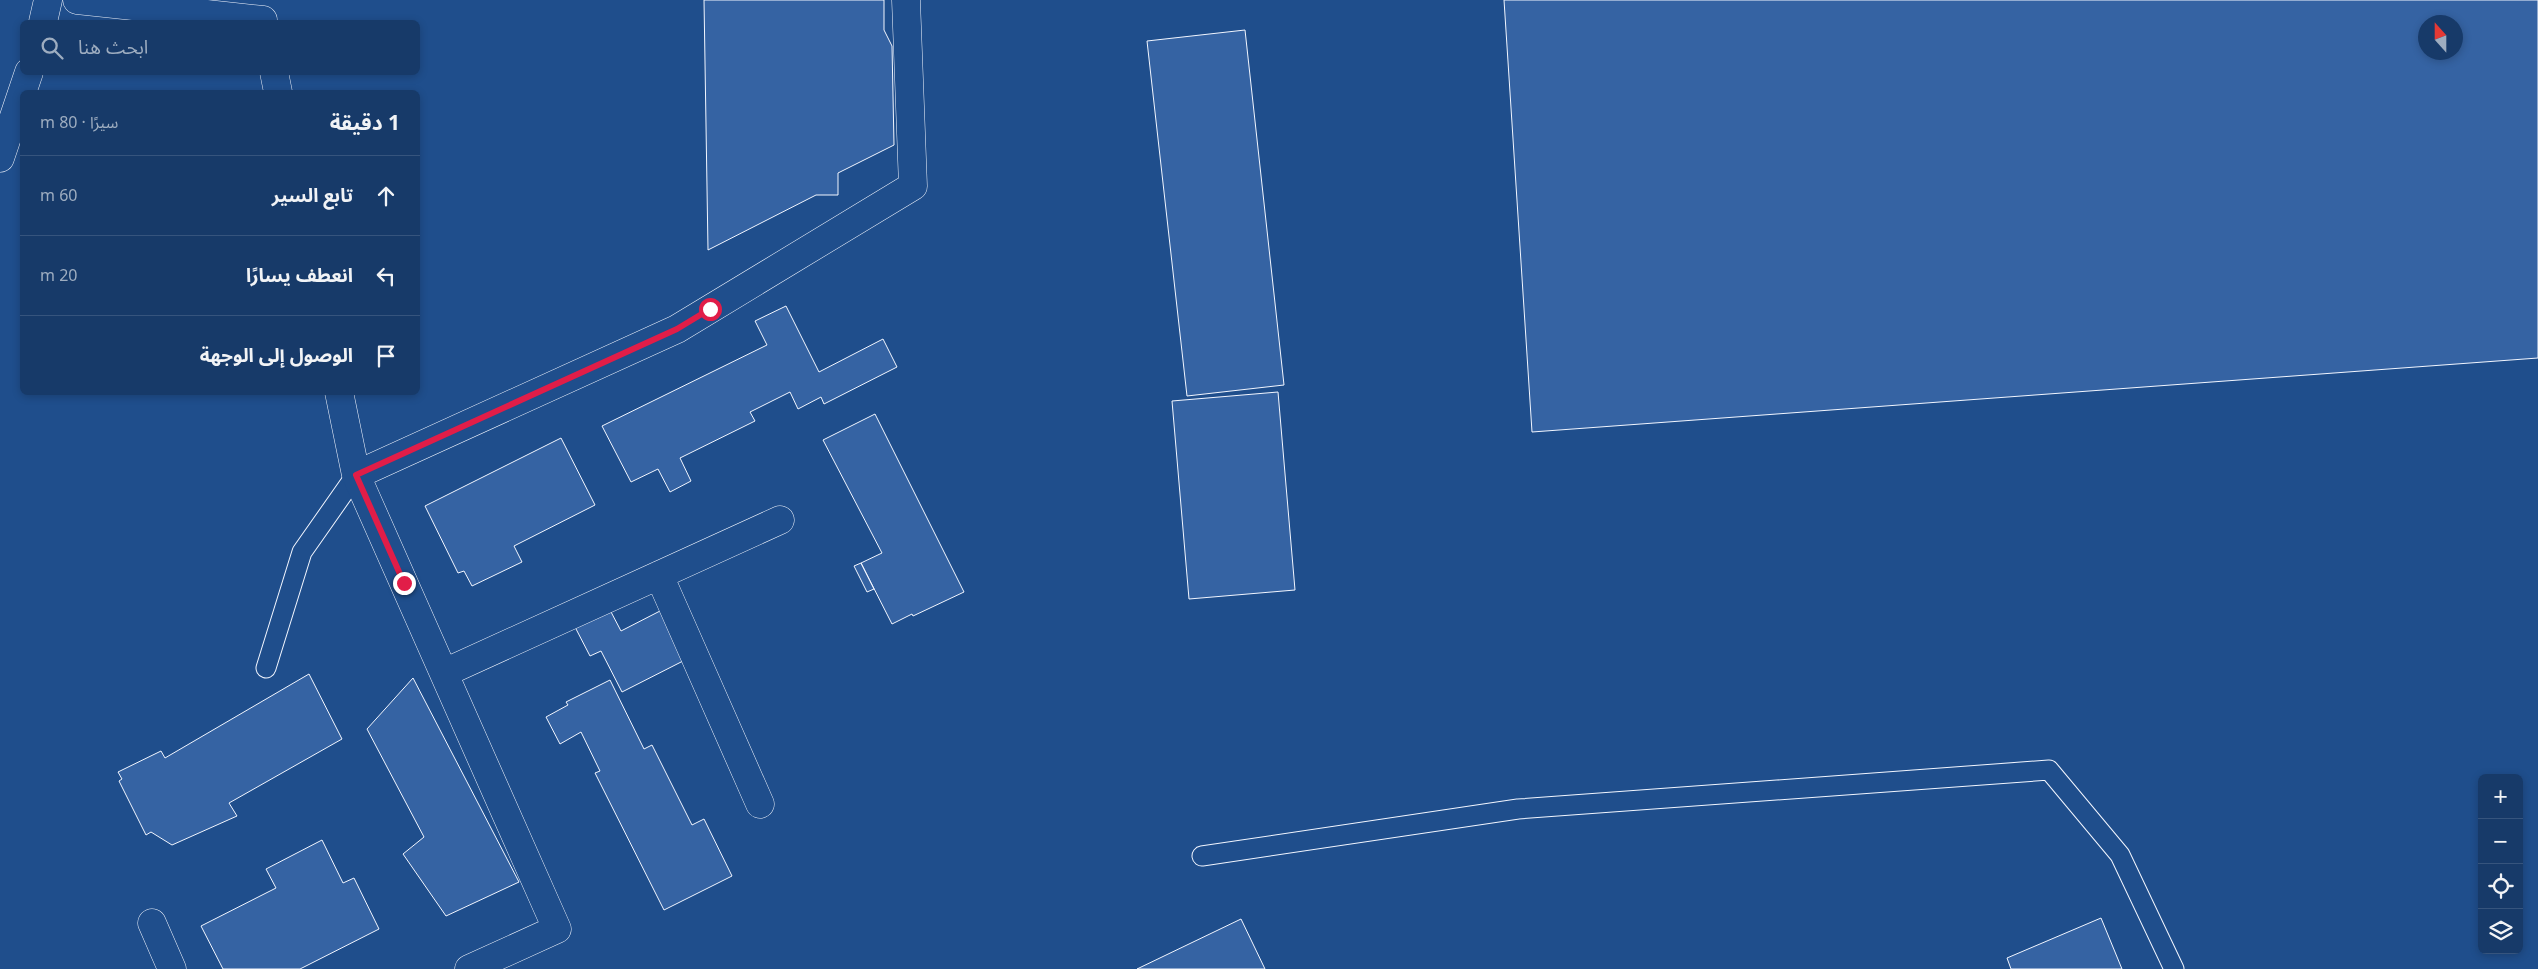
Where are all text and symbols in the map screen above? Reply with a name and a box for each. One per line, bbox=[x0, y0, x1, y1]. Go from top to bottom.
north arrow bbox=[2418, 15, 2463, 60]
search box bbox=[20, 20, 420, 75]
text: ابحث هنا bbox=[78, 28, 148, 68]
icon: search bbox=[38, 34, 66, 62]
text: 1 دقيقة bbox=[330, 101, 400, 145]
text: سيرًا · 80 m bbox=[40, 106, 118, 140]
text: تابع السير bbox=[272, 176, 353, 216]
text: 60 m bbox=[40, 179, 77, 213]
icon: ahead bbox=[372, 182, 400, 210]
text: انعطف يسارًا bbox=[246, 256, 353, 296]
text: 20 m bbox=[40, 259, 77, 293]
icon: left bbox=[372, 262, 400, 290]
route start bbox=[699, 298, 722, 321]
text: الوصول إلى الوجهة bbox=[200, 336, 353, 376]
icon: arrive bbox=[372, 342, 400, 370]
route end bbox=[393, 572, 416, 595]
map controls bbox=[2478, 774, 2523, 954]
button: + bbox=[2478, 774, 2523, 819]
button: − bbox=[2478, 819, 2523, 864]
button: locate bbox=[2478, 864, 2523, 909]
button: layers bbox=[2478, 909, 2523, 954]

